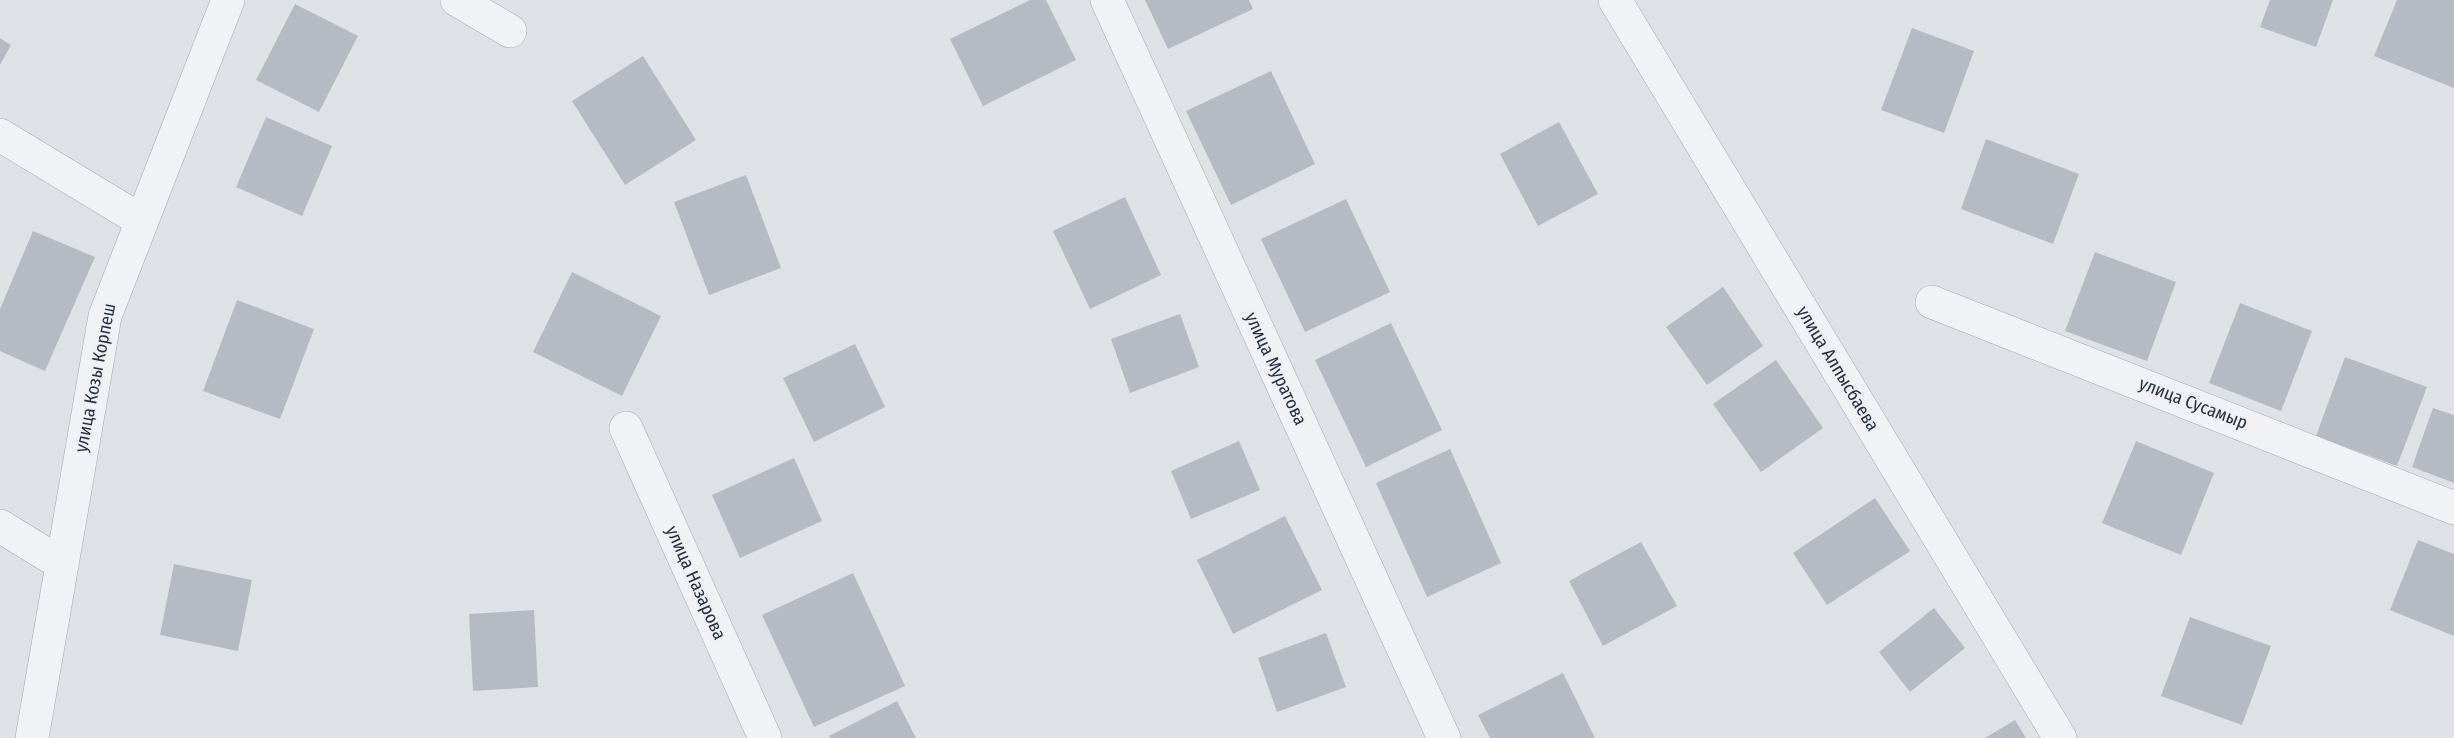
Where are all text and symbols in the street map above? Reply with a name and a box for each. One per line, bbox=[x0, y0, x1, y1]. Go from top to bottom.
street label: улица Козы Корпеш bbox=[71, 302, 121, 454]
street label: улица Алпысбаева bbox=[1791, 303, 1883, 435]
street label: улица Муратова bbox=[1239, 309, 1311, 429]
street label: улица Сусамыр bbox=[2136, 373, 2250, 435]
street label: улица Назарова bbox=[660, 523, 730, 643]

